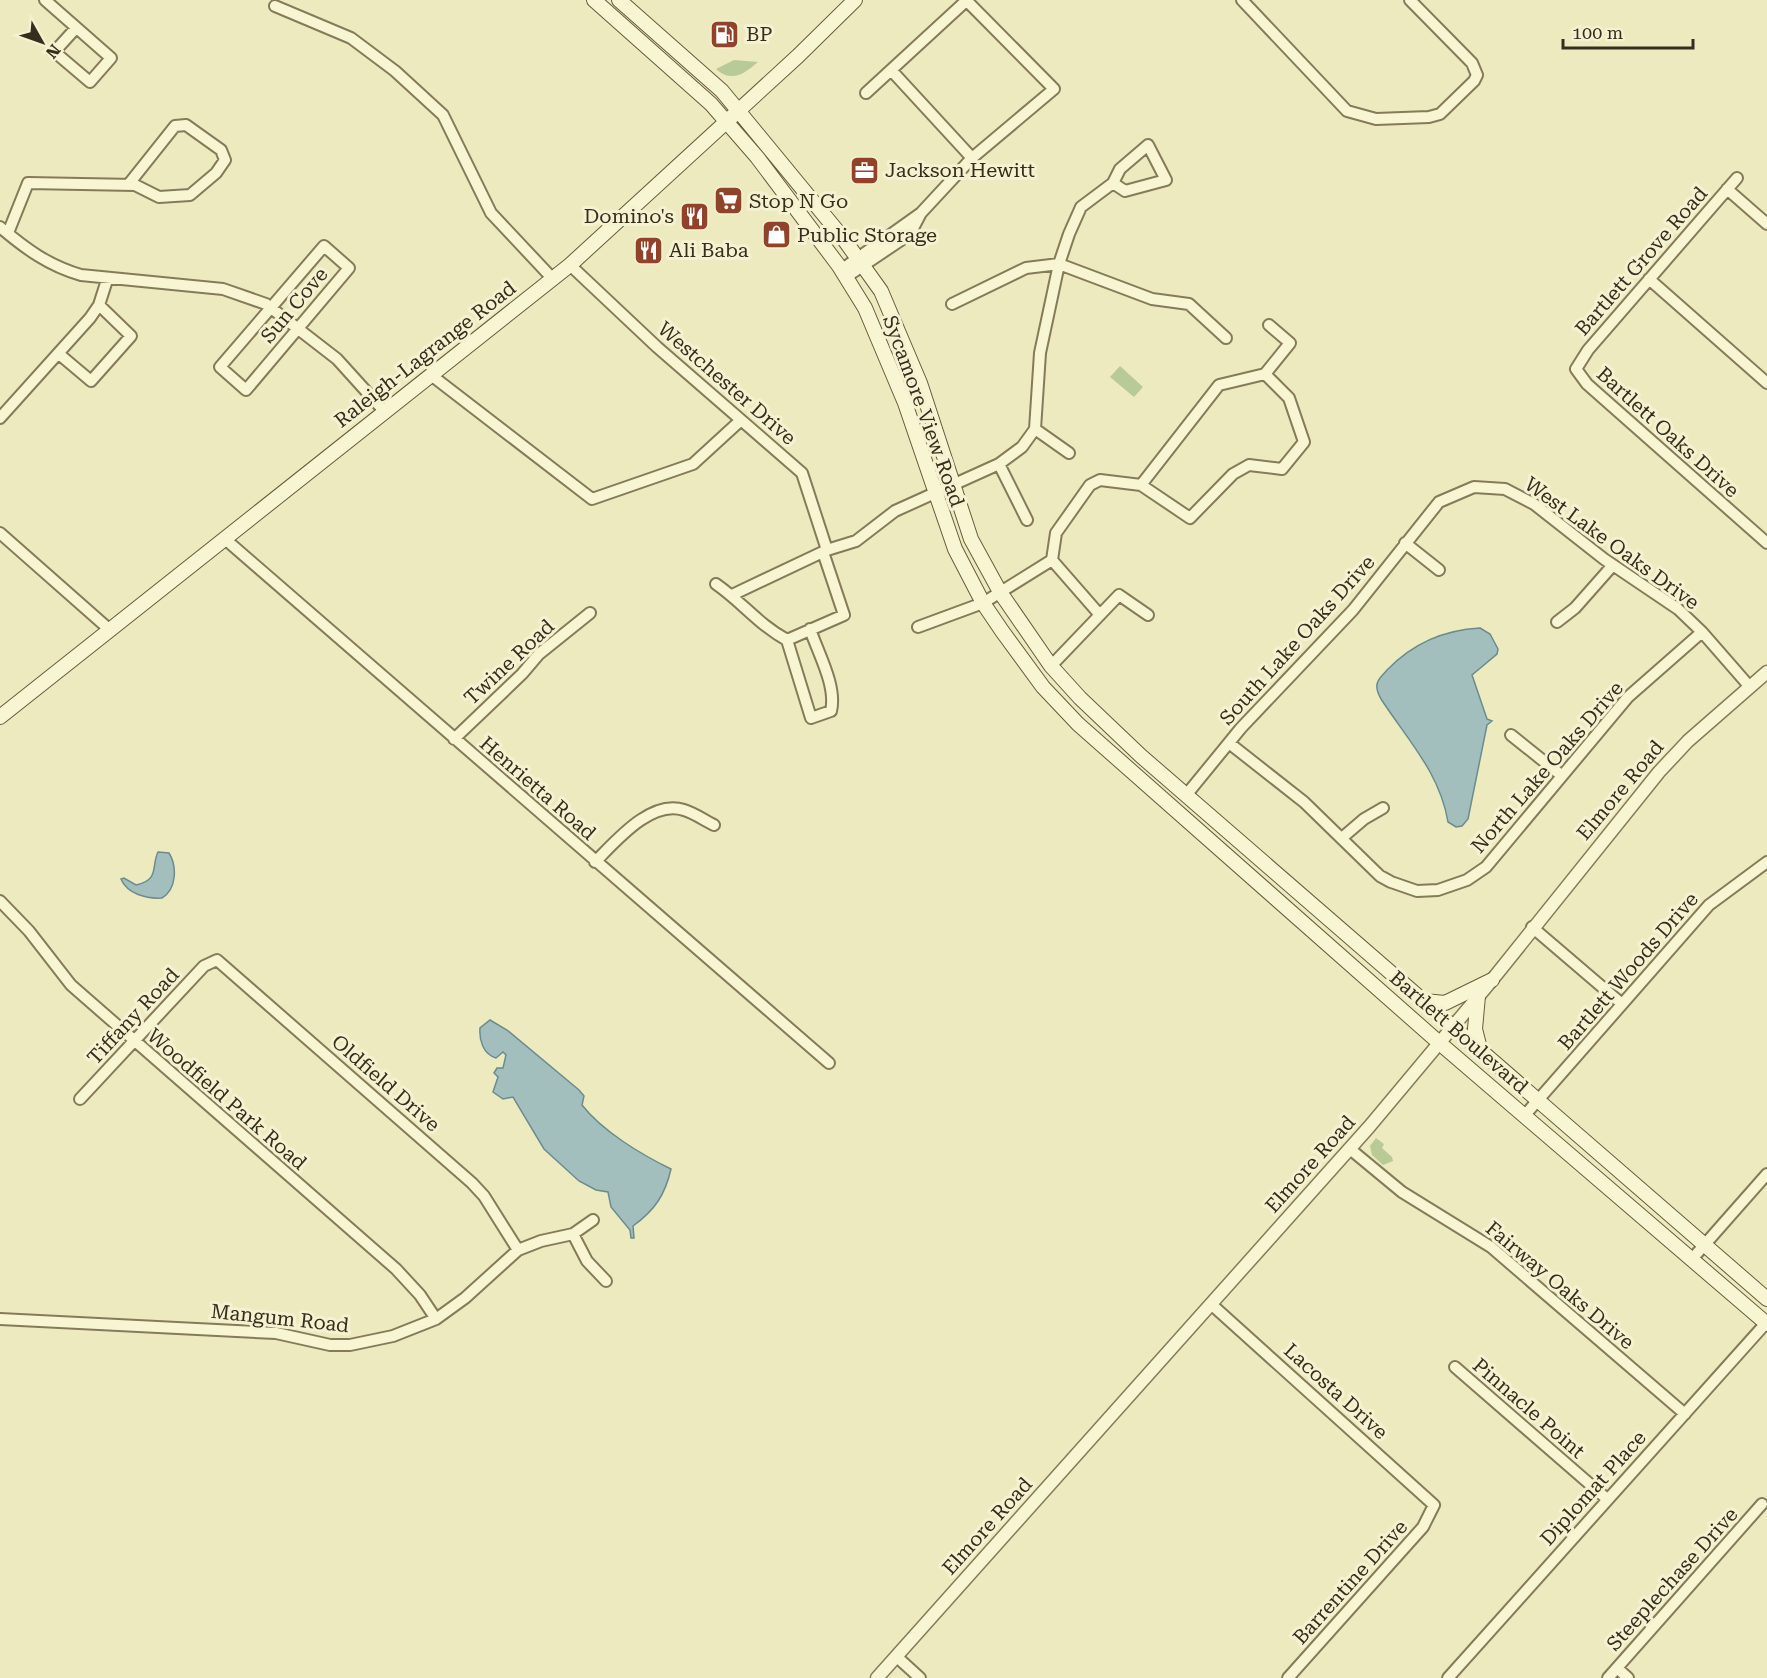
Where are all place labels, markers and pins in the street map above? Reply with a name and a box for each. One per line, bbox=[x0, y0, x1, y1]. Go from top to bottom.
fuel station icon: BP bbox=[709, 18, 741, 50]
place label: BP bbox=[746, 22, 772, 46]
office icon: Jackson Hewitt bbox=[848, 154, 880, 186]
place label: Jackson Hewitt bbox=[885, 158, 1036, 182]
supermarket icon: Stop N Go bbox=[712, 185, 744, 217]
place label: Stop N Go bbox=[749, 189, 848, 213]
restaurant icon: Domino's bbox=[679, 200, 711, 232]
place label: Domino's bbox=[584, 204, 674, 228]
shop icon: Public Storage bbox=[760, 219, 792, 251]
place label: Public Storage bbox=[797, 223, 937, 247]
restaurant icon: Ali Baba bbox=[632, 234, 664, 266]
place label: Ali Baba bbox=[669, 238, 749, 262]

